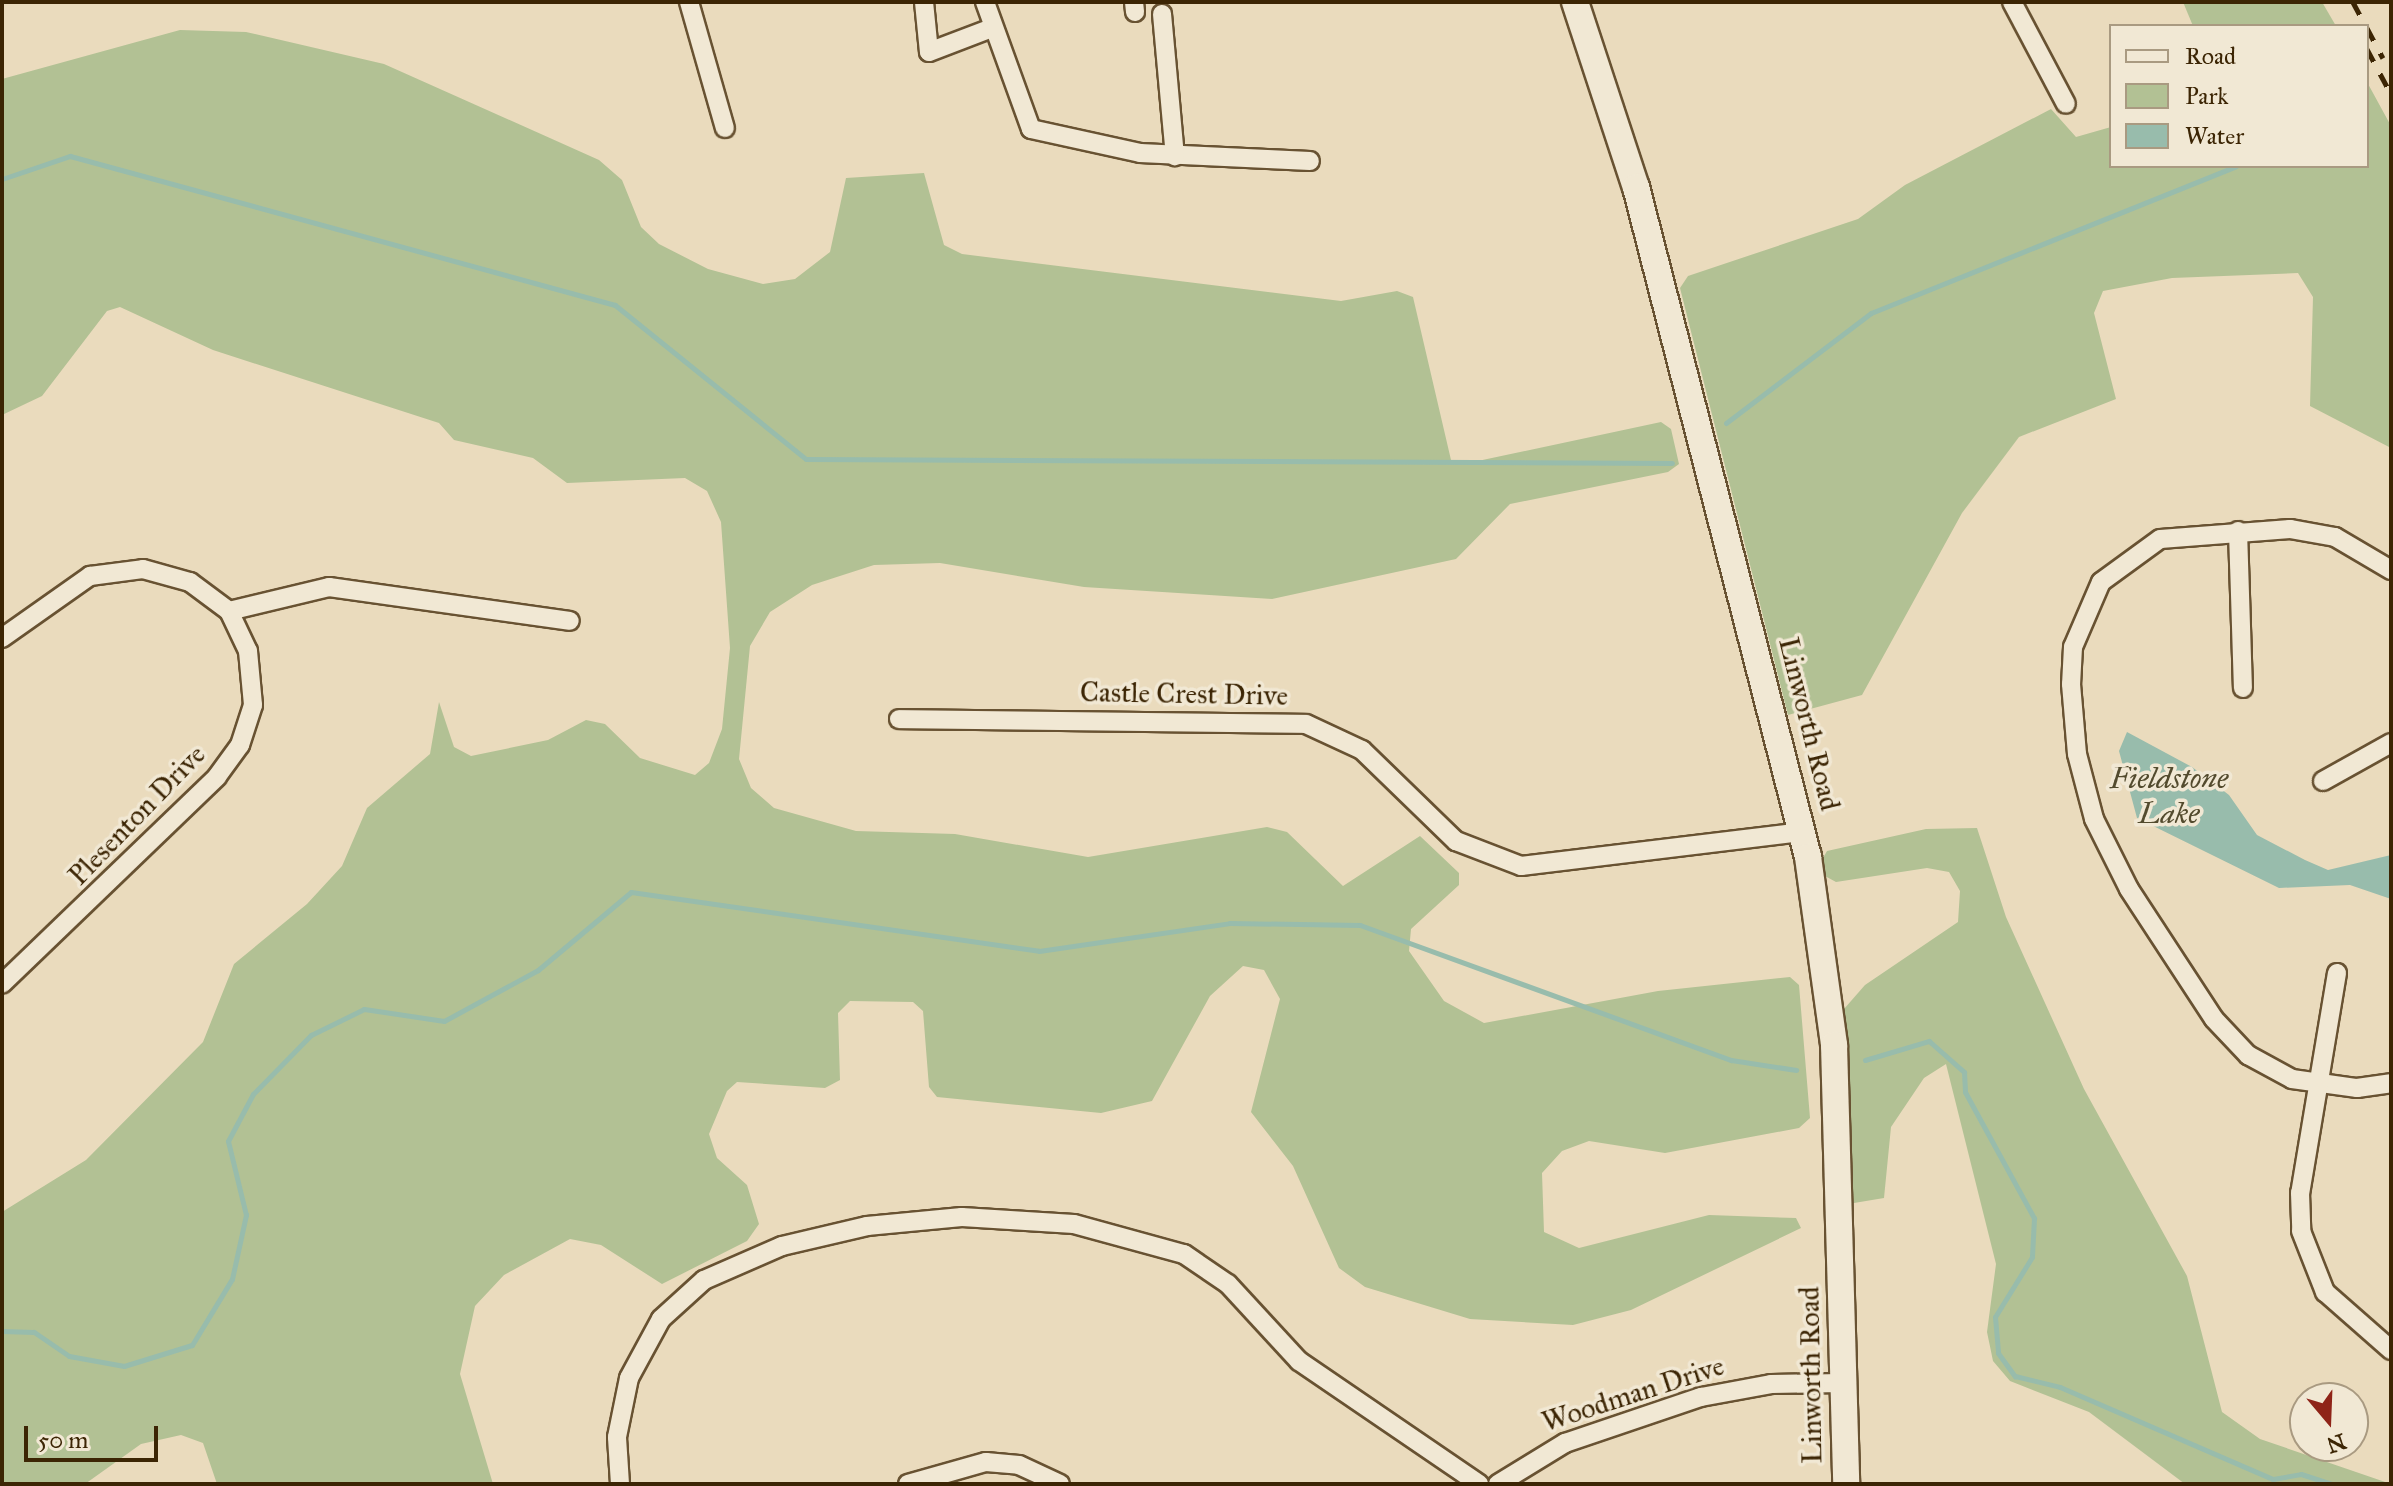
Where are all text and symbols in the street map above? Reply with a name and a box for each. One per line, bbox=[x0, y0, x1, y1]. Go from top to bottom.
legend bbox=[2109, 24, 2369, 168]
text: Road bbox=[2185, 41, 2236, 71]
text: Park bbox=[2185, 81, 2228, 111]
text: Water bbox=[2185, 121, 2244, 151]
street label: Linworth Road bbox=[1771, 634, 1847, 814]
street label: Castle Crest Drive bbox=[1080, 675, 1288, 713]
street label: Plesenton Drive bbox=[62, 738, 212, 892]
water label: Fieldstone Lake bbox=[2110, 760, 2228, 830]
street label: Linworth Road bbox=[1793, 1286, 1829, 1464]
street label: Woodman Drive bbox=[1538, 1349, 1728, 1439]
north arrow bbox=[2289, 1382, 2369, 1462]
scale bar bbox=[28, 1410, 162, 1460]
text: 50 m bbox=[38, 1425, 88, 1455]
text: N bbox=[2323, 1427, 2350, 1459]

